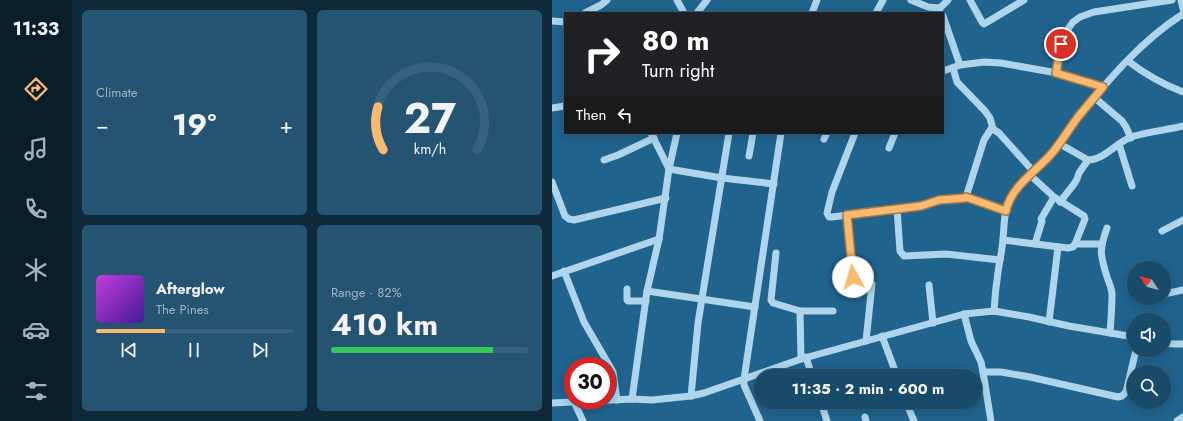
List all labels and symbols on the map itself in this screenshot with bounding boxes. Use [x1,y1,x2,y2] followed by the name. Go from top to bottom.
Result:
[1044,27,1078,61] pin
[832,256,874,298] position arrow
[1127,261,1171,305] north arrow
[564,357,616,409] speed limit sign: 30

